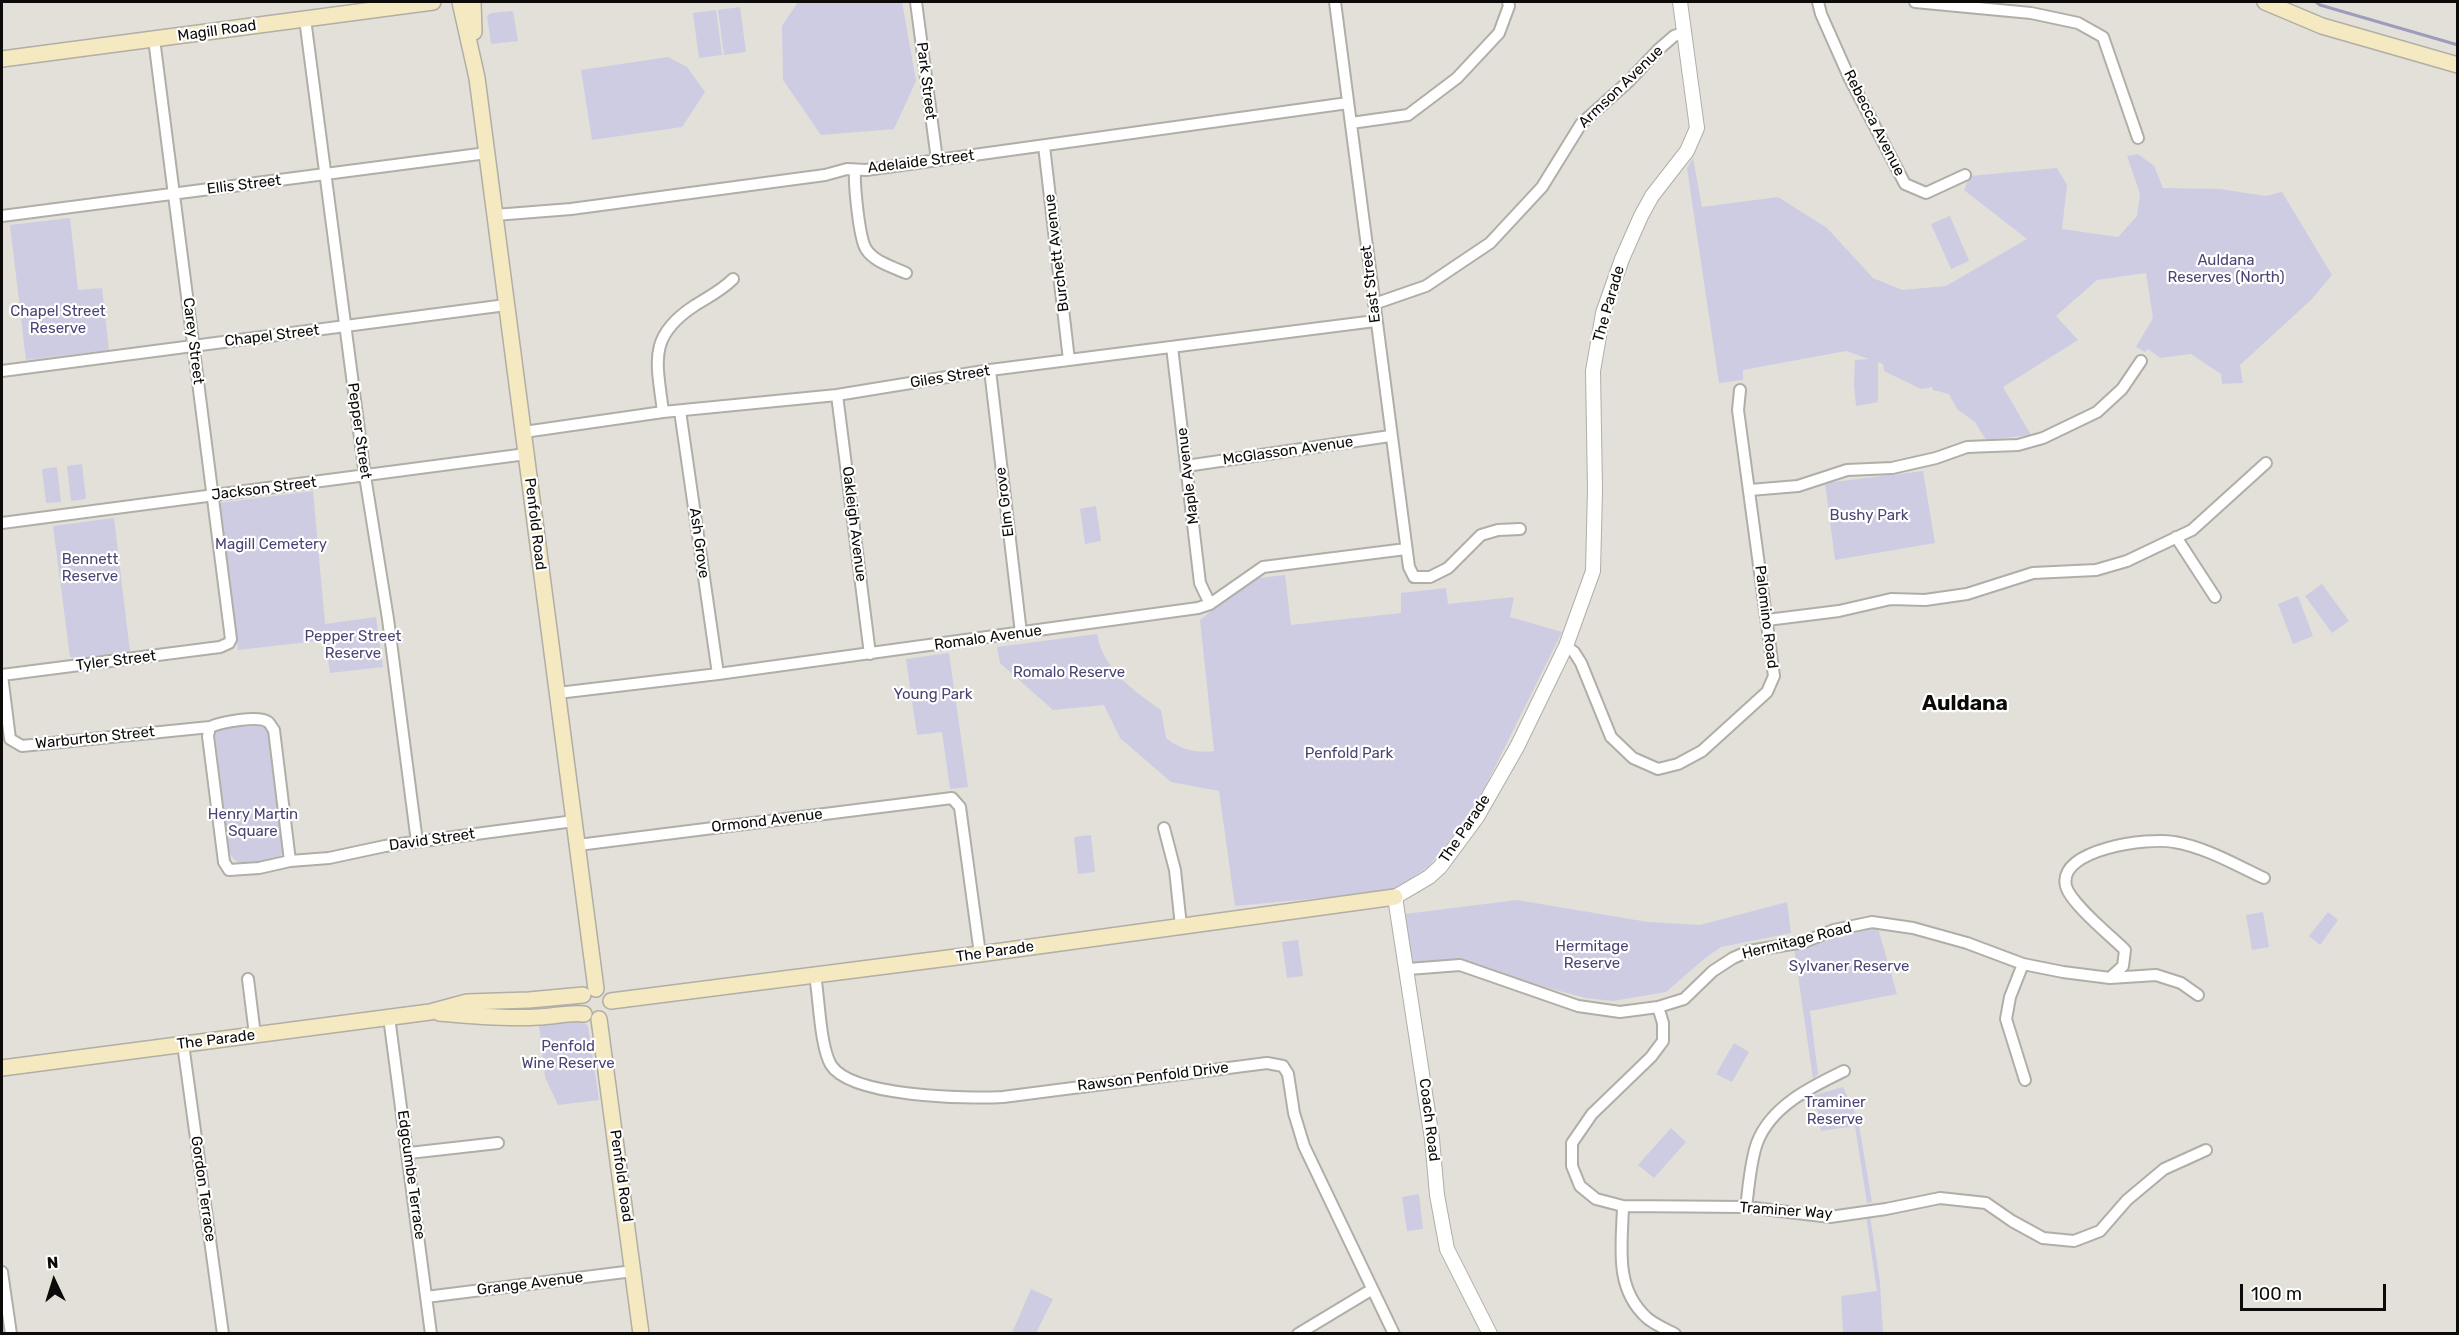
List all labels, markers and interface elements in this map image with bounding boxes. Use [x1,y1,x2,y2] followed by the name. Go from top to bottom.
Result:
[176,17,258,45] street label: Magill Road
[912,41,940,121] street label: Park Street
[1575,42,1667,132] street label: Armson Avenue
[1840,67,1908,179] street label: Rebecca Avenue
[867,147,975,177] street label: Adelaide Street
[206,172,282,198] street label: Ellis Street
[1041,193,1073,313] street label: Burchett Avenue
[1357,244,1385,324] street label: East Street
[2167,252,2285,287] park label: Auldana Reserves (North)
[1590,264,1628,344] street label: The Parade
[179,297,207,385] street label: Carey Street
[10,303,106,338] park label: Chapel Street Reserve
[224,321,320,351] street label: Chapel Street
[909,362,991,392] street label: Giles Street
[343,382,375,480] street label: Pepper Street
[1173,427,1203,525] street label: Maple Avenue
[1222,433,1354,469] street label: McGlasson Avenue
[838,465,870,583] street label: Oakleigh Avenue
[992,466,1018,538] street label: Elm Grove
[210,474,318,504] street label: Jackson Street
[520,477,550,571] street label: Penfold Road
[685,507,713,579] street label: Ash Grove
[1830,507,1908,525] park label: Bushy Park
[215,536,327,554] park label: Magill Cemetery
[62,551,118,586] park label: Bennett Reserve
[1751,564,1781,670] street label: Palomino Road
[933,622,1043,654] street label: Romalo Avenue
[305,628,401,663] park label: Pepper Street Reserve
[75,647,157,675] street label: Tyler Street
[1013,664,1125,682] park label: Romalo Reserve
[893,686,973,704] park label: Young Park
[1922,691,2008,717] district label: Auldana
[34,723,156,753] street label: Warburton Street
[1305,745,1393,763] park label: Penfold Park
[1436,791,1494,867] street label: The Parade
[710,805,824,837] street label: Ormond Avenue
[208,806,298,841] park label: Henry Martin Square
[388,825,476,855] street label: David Street
[1740,919,1854,963] street label: Hermitage Road
[955,938,1035,966] street label: The Parade
[1555,938,1629,973] park label: Hermitage Reserve
[1789,958,1909,976] park label: Sylvaner Reserve
[176,1026,256,1054] street label: The Parade
[521,1038,615,1073] park label: Penfold Wine Reserve
[1076,1059,1230,1095] street label: Rawson Penfold Drive
[1415,1077,1443,1163] street label: Coach Road
[1804,1094,1866,1129] park label: Traminer Reserve
[393,1109,429,1241] street label: Edgcumbe Terrace
[606,1129,636,1223] street label: Penfold Road
[187,1135,219,1243] street label: Gordon Terrace
[1739,1199,1833,1223] street label: Traminer Way
[24,1251,84,1311] north arrow
[46,1253,59,1272] text: N
[476,1269,584,1299] street label: Grange Avenue
[2243,1272,2388,1310] scale bar
[2251,1283,2302,1305] text: 100 m

